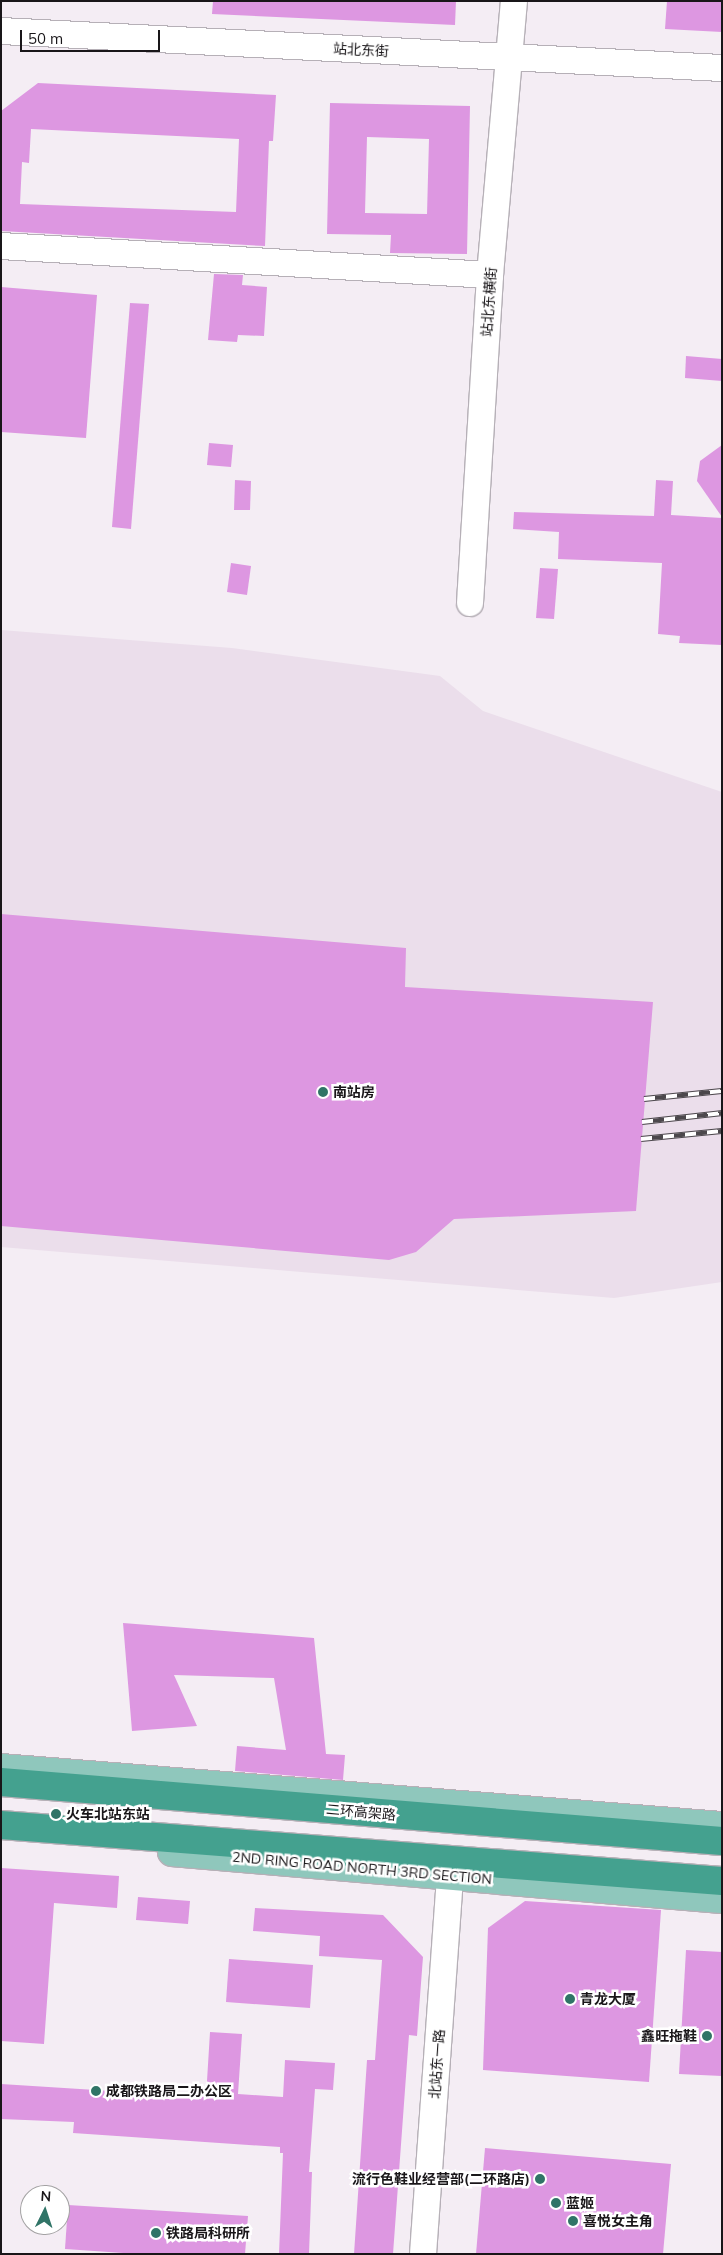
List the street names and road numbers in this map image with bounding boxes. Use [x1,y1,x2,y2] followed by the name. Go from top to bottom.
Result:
[333,40,389,60] street label: 站北东街
[478,266,500,338] street label: 站北东横街
[325,1801,397,1823] street label: 二环高架路
[231,1848,493,1888] street label: 2ND RING ROAD NORTH 3RD SECTION
[426,2028,448,2100] street label: 北站东一路

